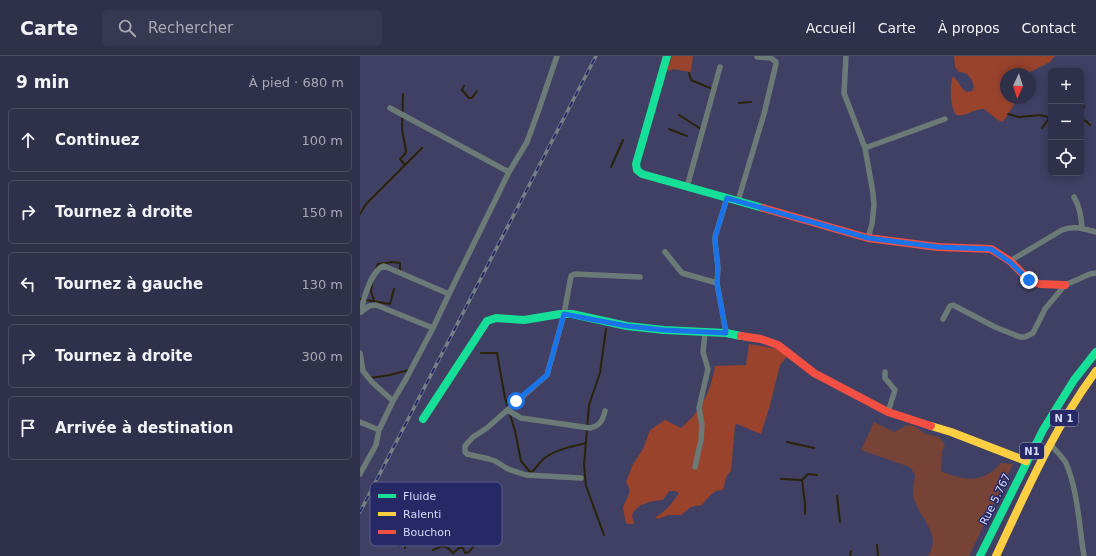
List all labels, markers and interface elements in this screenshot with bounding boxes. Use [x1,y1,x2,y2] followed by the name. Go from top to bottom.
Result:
[102,10,382,46] search box
[20,17,78,39] text: Carte
[116,17,138,39] icon: search
[148,19,233,37] text: Rechercher
[806,20,856,36] text: Accueil
[878,20,916,36] text: Carte
[938,20,1000,36] text: À propos
[1022,20,1076,36] text: Contact
[1000,68,1036,104] north arrow
[1048,68,1084,176] map controls
[1048,68,1084,104] button: +
[16,72,69,92] text: 9 min
[249,75,344,90] text: À pied · 680 m
[1048,104,1084,140] button: −
[17,129,39,151] icon: ahead
[55,131,140,149] text: Continuez
[301,133,343,148] text: 100 m
[1048,140,1084,176] button: locate
[17,201,39,223] icon: right
[55,203,193,221] text: Tournez à droite
[301,205,343,220] text: 150 m
[1020,271,1038,289] route end
[17,273,39,295] icon: left
[55,275,203,293] text: Tournez à gauche
[301,277,343,292] text: 130 m
[17,345,39,367] icon: right
[55,347,193,365] text: Tournez à droite
[301,349,343,364] text: 300 m
[507,392,525,410] route start
[1050,410,1078,426] road number: N 1
[17,417,39,439] icon: arrive
[55,419,233,437] text: Arrivée à destination
[1020,443,1044,459] road number: N1
[977,471,1014,527] street label: Rue 5.767
[370,482,502,546] legend
[403,490,436,503] text: Fluide
[403,508,441,521] text: Ralenti
[403,526,451,539] text: Bouchon

